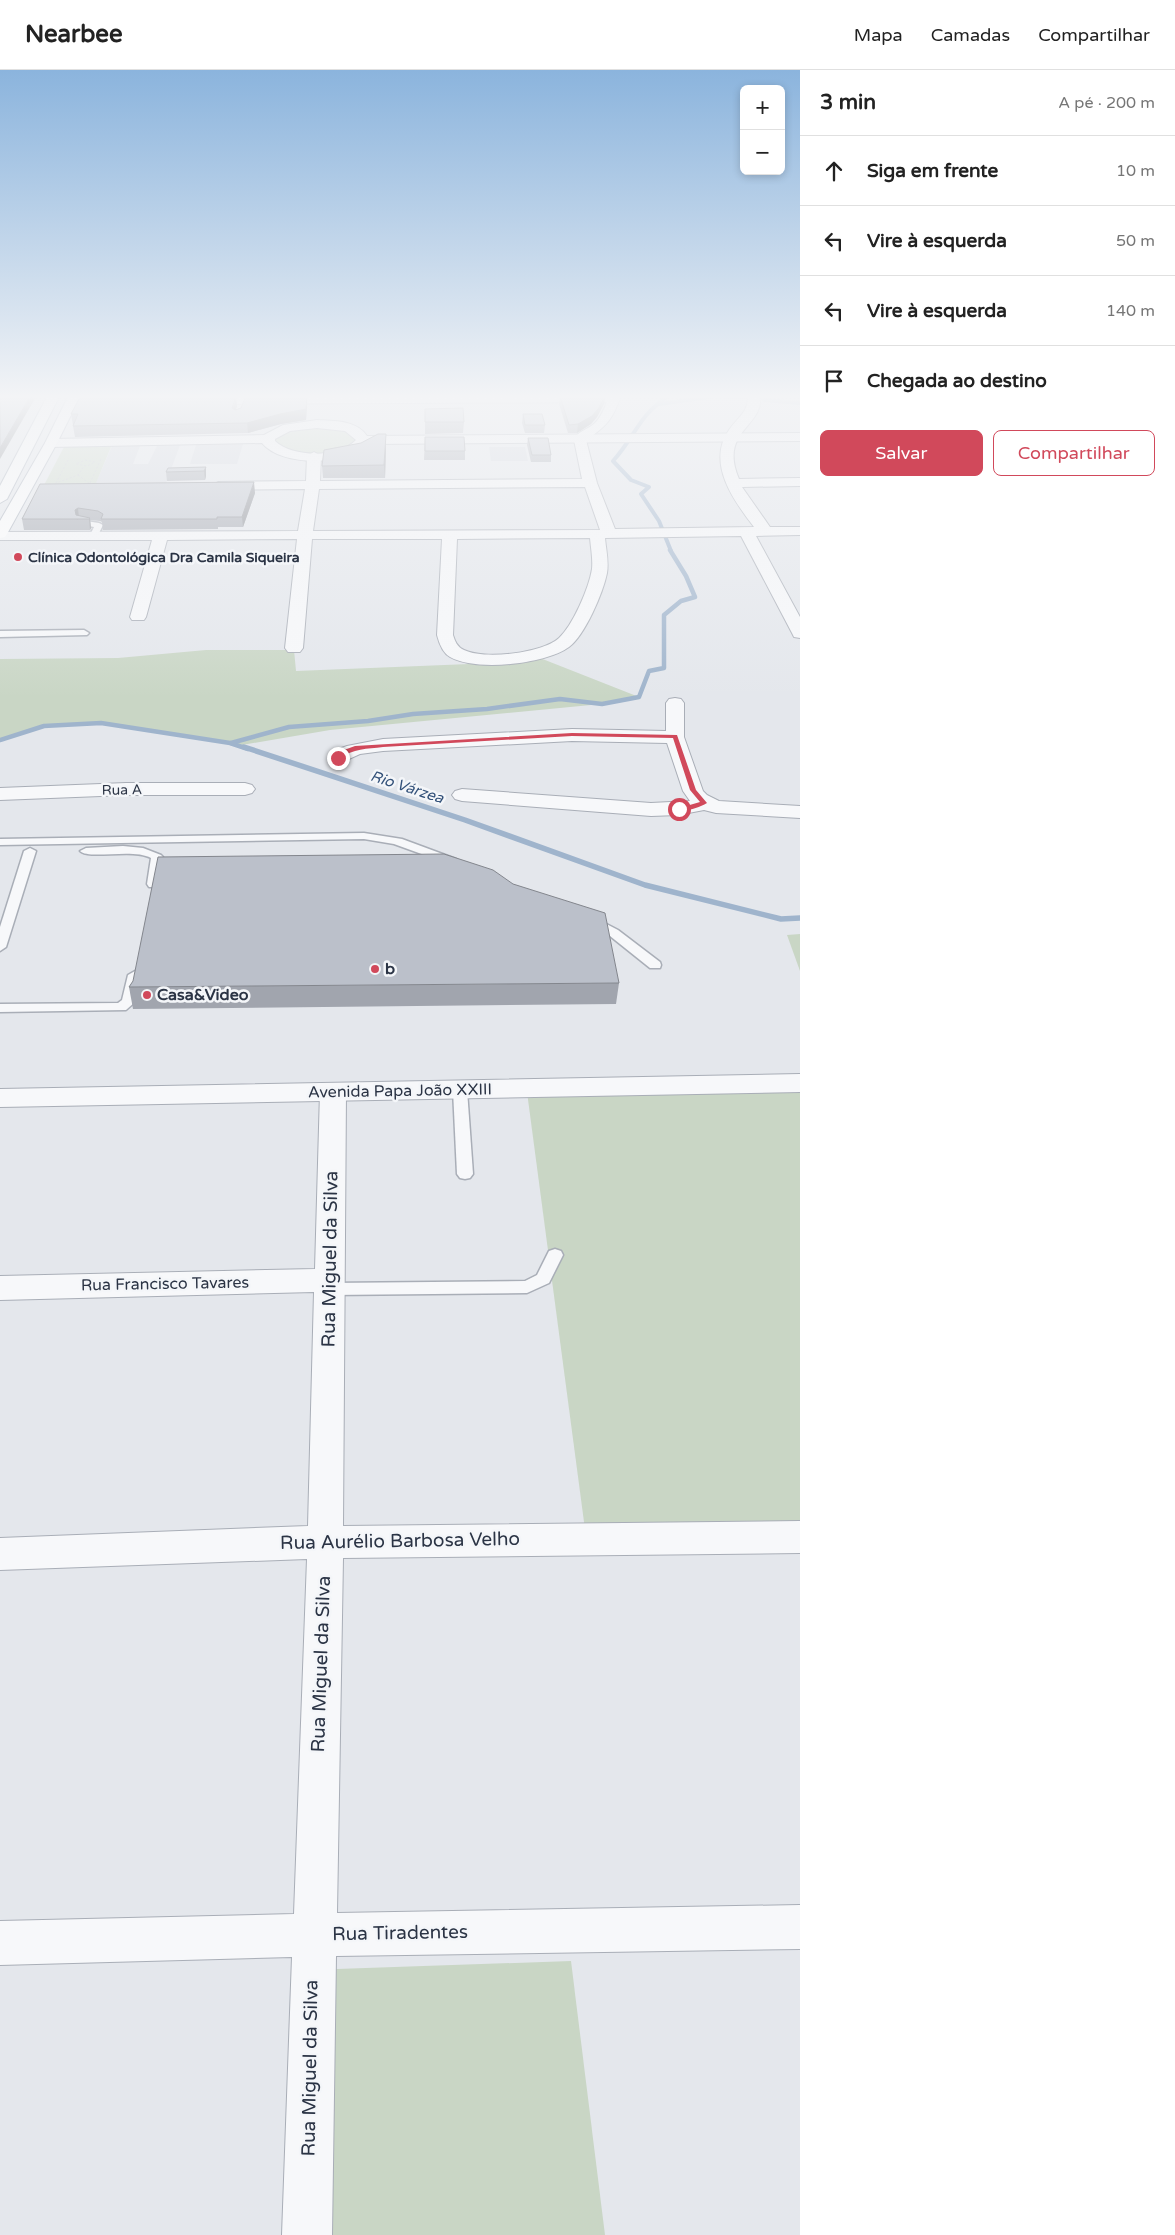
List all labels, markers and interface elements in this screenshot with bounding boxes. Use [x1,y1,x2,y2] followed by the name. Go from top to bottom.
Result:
[25,20,123,49] text: Nearbee
[854,24,903,46] text: Mapa
[931,24,1010,46] text: Camadas
[1038,24,1150,46] text: Compartilhar
[740,85,785,175] map controls
[740,85,785,130] button: +
[820,90,876,115] text: 3 min
[1058,93,1155,113] text: A pé · 200 m
[740,130,785,175] button: −
[820,157,848,185] icon: ahead
[867,160,998,182] text: Siga em frente
[1116,161,1155,181] text: 10 m
[820,227,848,255] icon: left
[867,230,1007,252] text: Vire à esquerda
[1116,231,1155,251] text: 50 m
[820,297,848,325] icon: left
[867,300,1007,322] text: Vire à esquerda
[1106,301,1155,321] text: 140 m
[820,367,848,395] icon: arrive
[867,370,1047,392] text: Chegada ao destino
[820,430,983,476] button: Salvar
[993,430,1155,476] button: Compartilhar
[28,549,300,566] place label: Clínica Odontológica Dra Camila Siqueira
[12,551,24,563] marker: Clínica Odontológica Dra Camila Siqueira
[327,747,350,770] route end
[368,767,446,807] water label: Rio Várzea
[102,781,142,799] street label: Rua A
[668,798,691,821] route start
[385,959,395,979] place label: b
[369,963,381,975] marker: b
[157,985,249,1005] place label: Casa&Video
[141,989,153,1001] marker: Casa&Video
[308,1079,492,1103] street label: Avenida Papa João XXIII
[317,1170,343,1348] street label: Rua Miguel da Silva
[81,1273,249,1295] street label: Rua Francisco Tavares
[280,1528,520,1554] street label: Rua Aurélio Barbosa Velho
[307,1575,335,1753] street label: Rua Miguel da Silva
[332,1921,468,1945] street label: Rua Tiradentes
[297,1979,323,2157] street label: Rua Miguel da Silva

